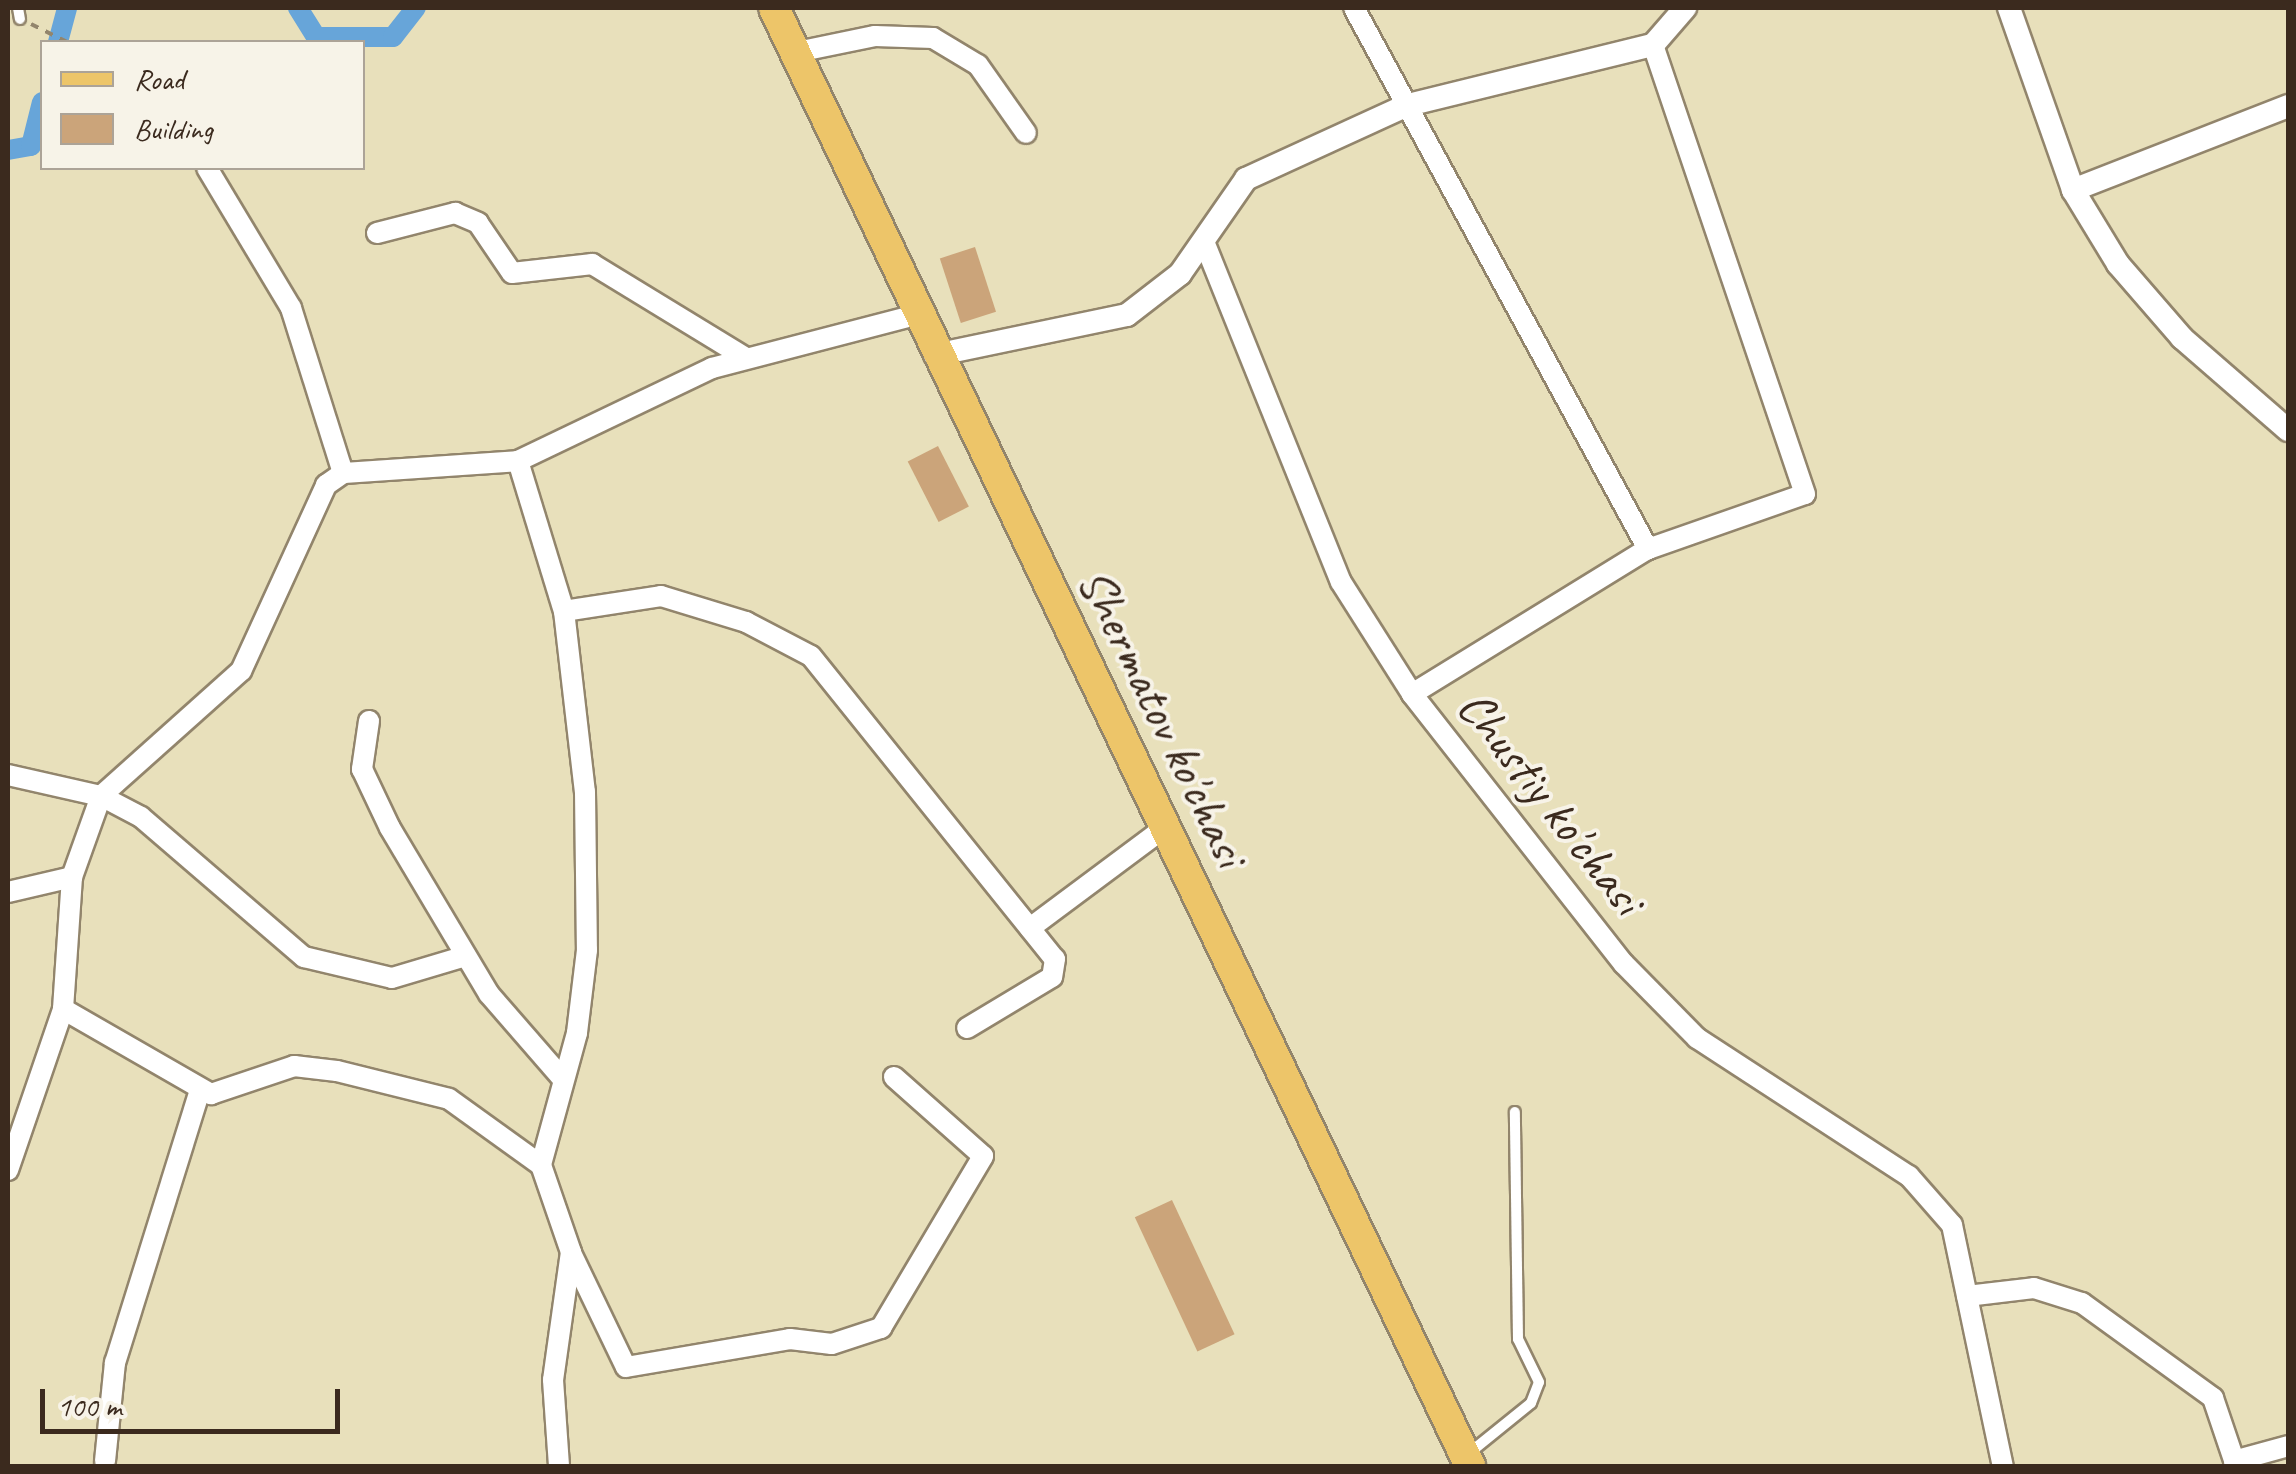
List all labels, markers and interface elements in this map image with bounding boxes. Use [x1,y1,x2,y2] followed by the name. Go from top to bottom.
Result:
[40,40,365,170] legend
[134,60,184,98] text: Road
[134,110,213,148] text: Building
[1065,558,1261,876] street label: Shermatov ko'chasi
[1445,678,1657,926] street label: Chustiy ko'chasi
[45,1369,345,1431] scale bar
[57,1387,122,1425] text: 100 m

